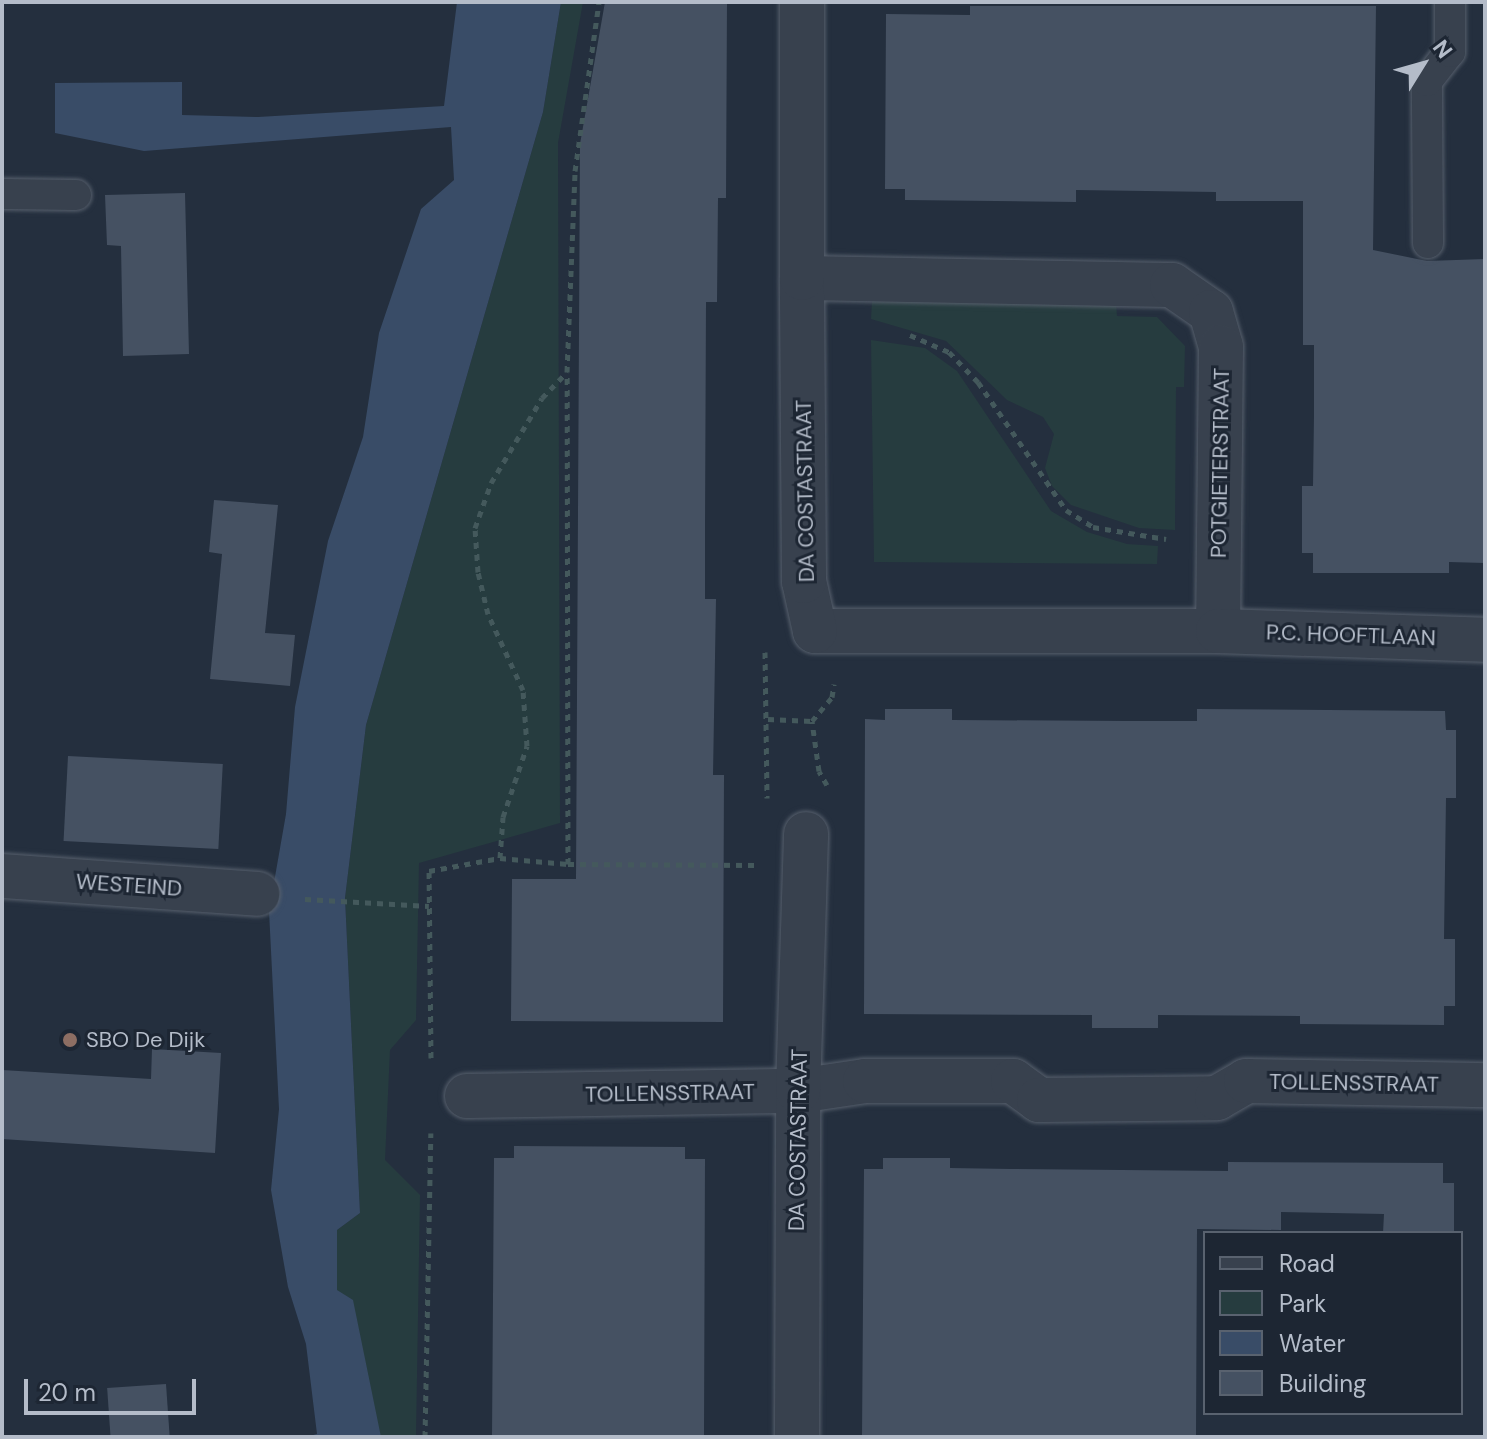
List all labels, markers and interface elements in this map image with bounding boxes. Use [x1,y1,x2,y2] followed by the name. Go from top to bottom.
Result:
[1383,24,1463,104] north arrow
[1426,34,1459,64] text: N
[1205,368,1235,558] street label: POTGIETERSTRAAT
[790,400,820,582] street label: DA COSTASTRAAT
[1266,619,1436,651] street label: P.C. HOOFTLAAN
[75,868,183,902] street label: WESTEIND
[86,1027,205,1053] place label: SBO De Dijk
[61,1031,79,1049] marker: SBO De Dijk
[783,1049,813,1231] street label: DA COSTASTRAAT
[1269,1068,1439,1098] street label: TOLLENSSTRAAT
[585,1078,755,1108] street label: TOLLENSSTRAAT
[1203,1231,1463,1415] legend
[1279,1248,1335,1279] text: Road
[1279,1288,1326,1319] text: Park
[1279,1328,1345,1359] text: Water
[28,1363,200,1413] scale bar
[1279,1368,1366,1399] text: Building
[38,1377,96,1408] text: 20 m

